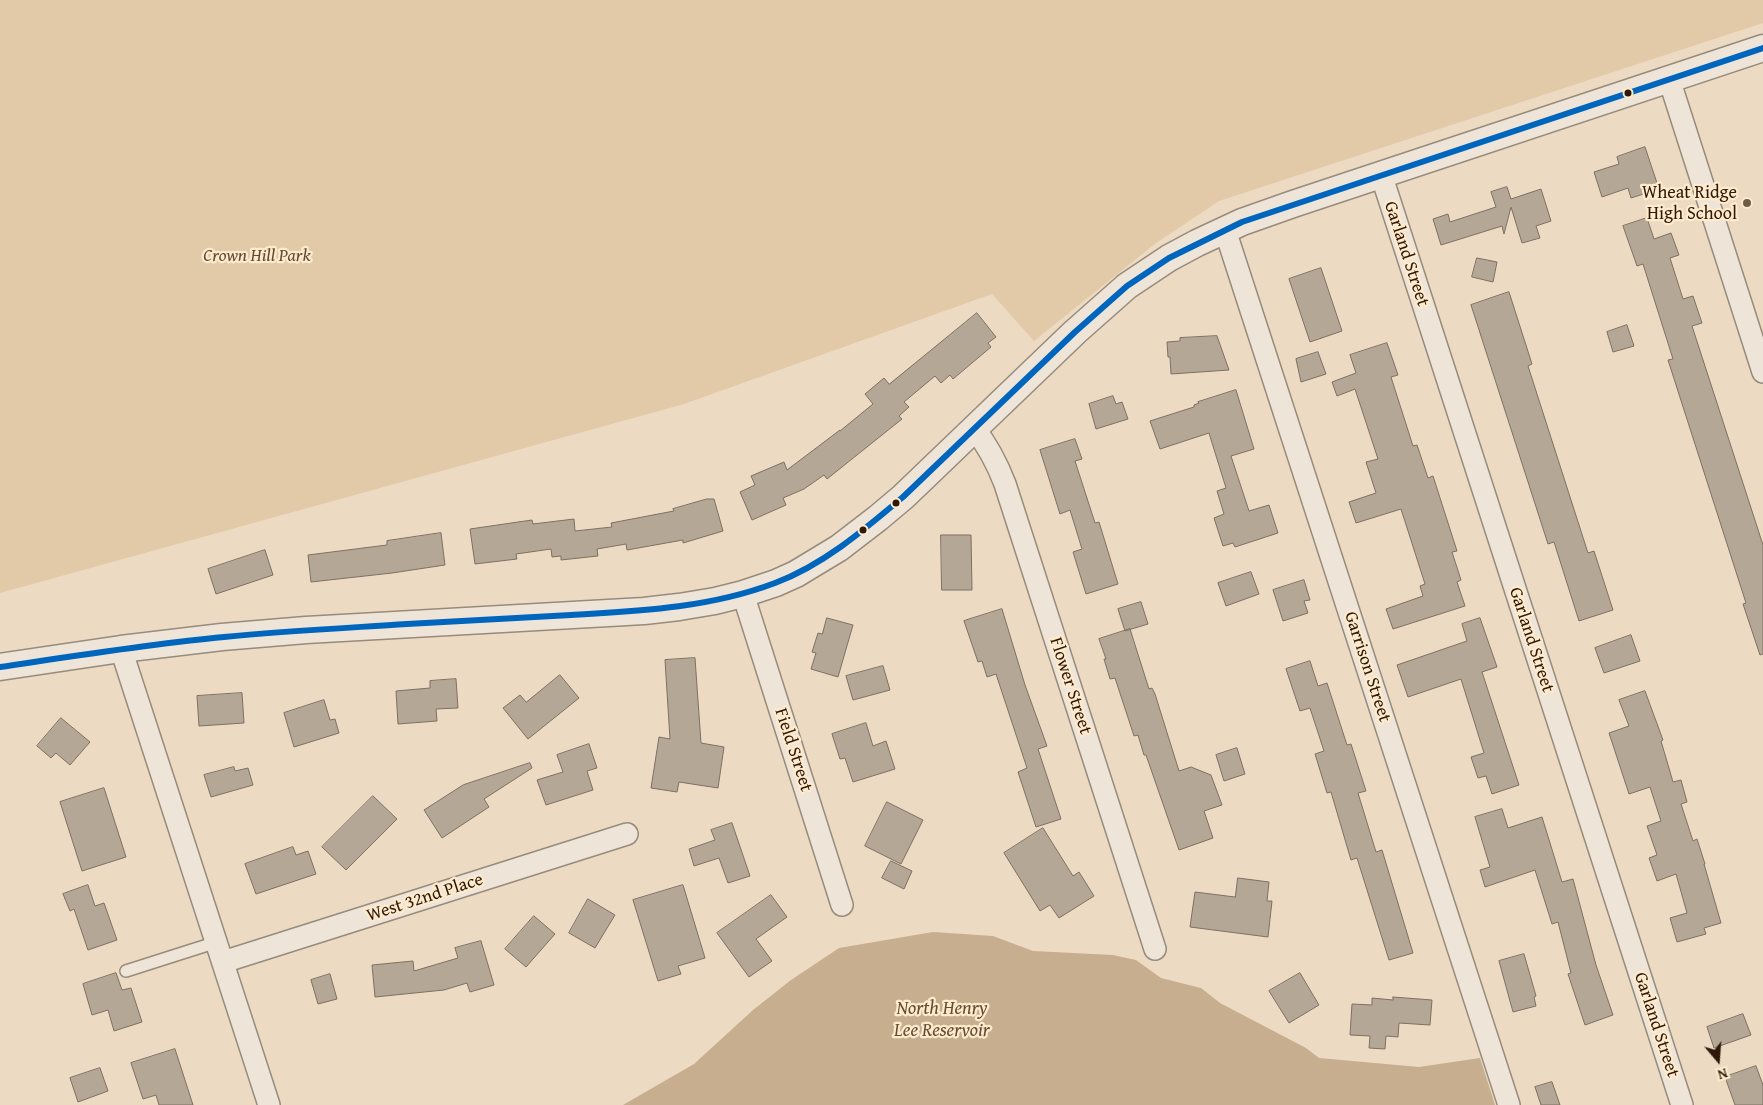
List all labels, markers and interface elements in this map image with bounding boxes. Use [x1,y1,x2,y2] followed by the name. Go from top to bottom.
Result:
[1623,88,1633,98] unlabelled marker
[1642,182,1737,224] place label: Wheat Ridge High School
[1741,197,1753,209] marker: Wheat Ridge High School
[1379,199,1433,309] street label: Garland Street
[203,245,311,267] park label: Crown Hill Park
[891,498,901,508] unlabelled marker
[858,525,868,535] unlabelled marker
[1504,585,1558,695] street label: Garland Street
[1339,609,1395,725] street label: Garrison Street
[1044,635,1096,737] street label: Flower Street
[769,706,817,794] street label: Field Street
[364,869,486,927] street label: West 32nd Place
[1629,970,1683,1080] street label: Garland Street
[894,998,990,1042] water label: North Henry Lee Reservoir
[1693,1035,1743,1085] north arrow
[1715,1063,1730,1085] text: N

